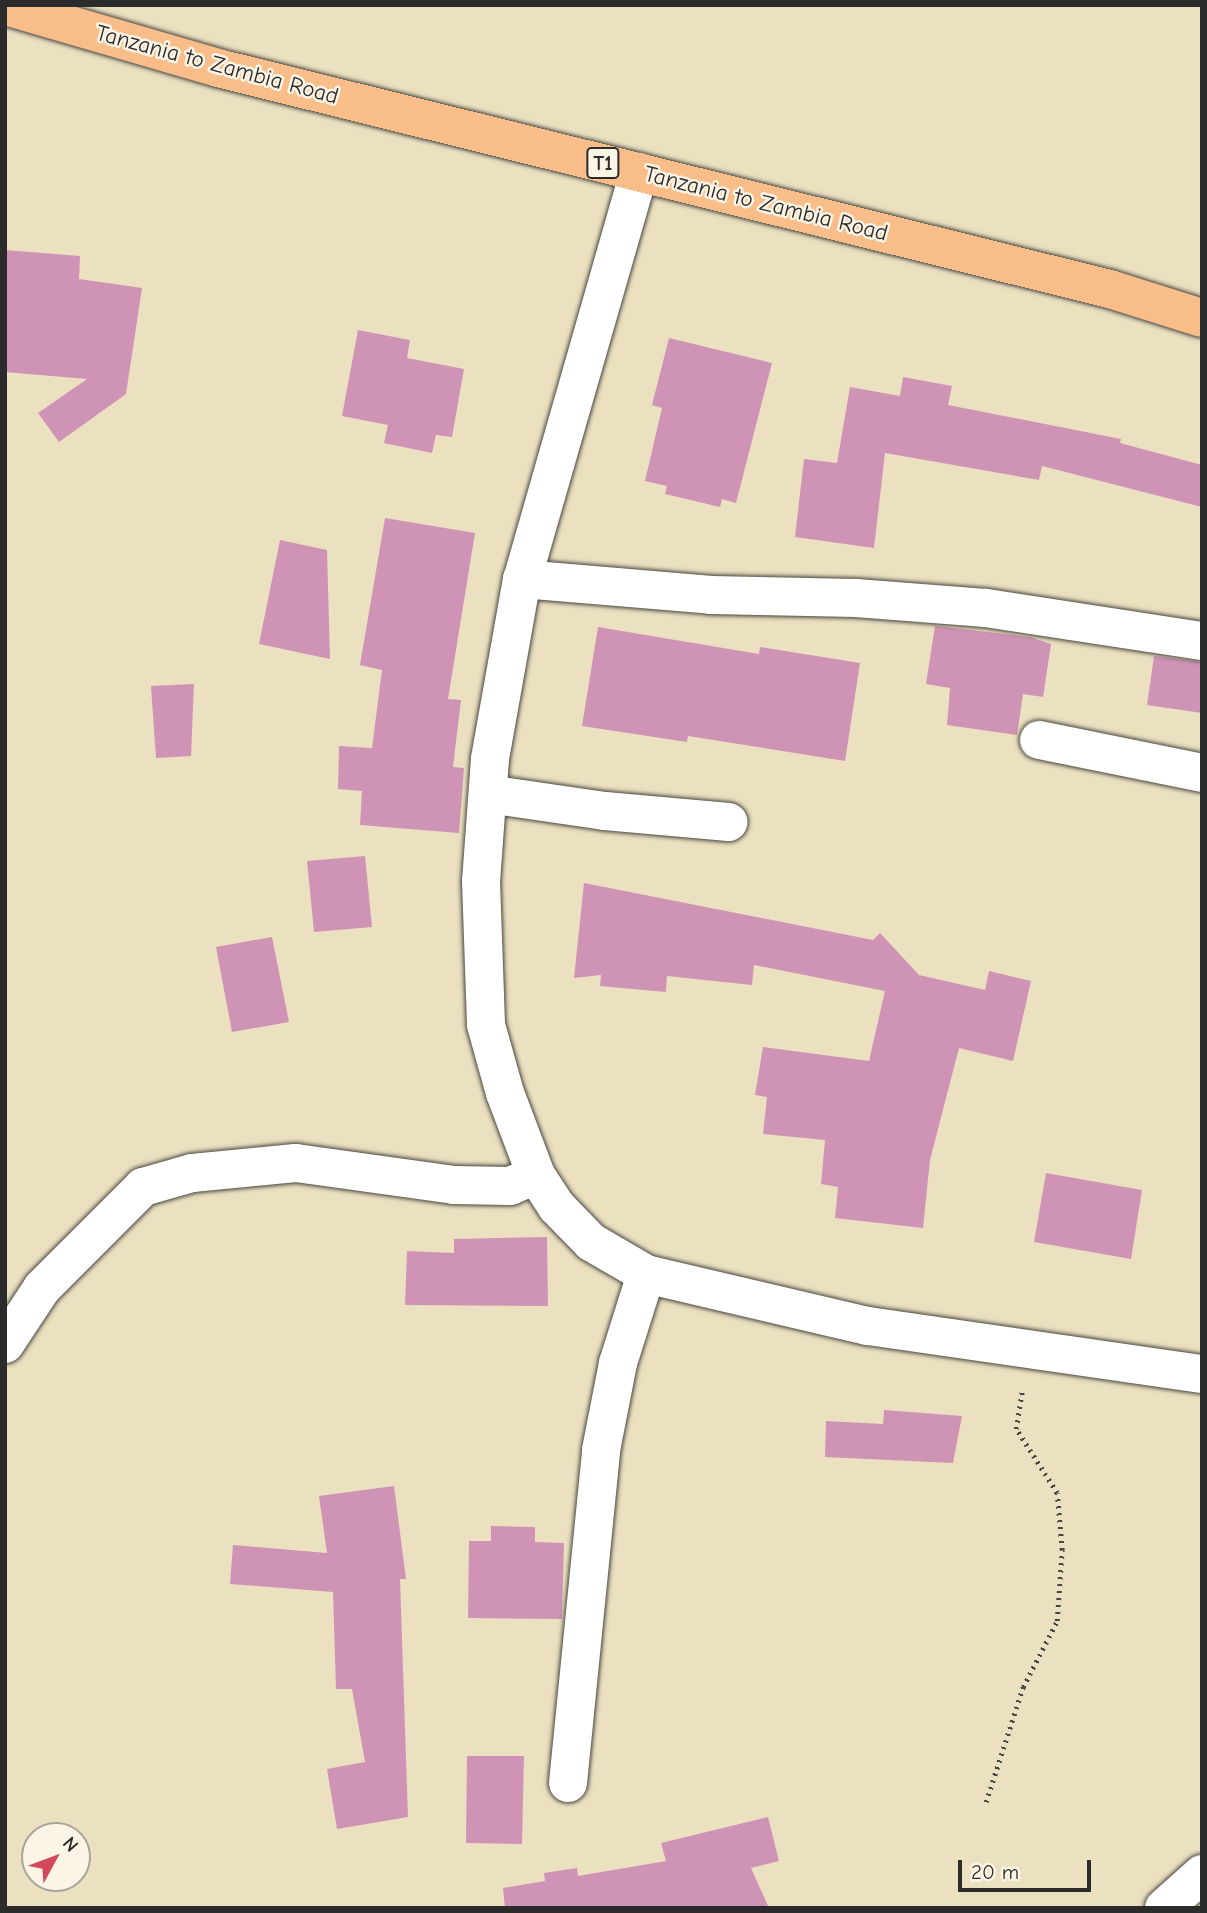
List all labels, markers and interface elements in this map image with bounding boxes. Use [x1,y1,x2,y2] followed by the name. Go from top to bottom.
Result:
[93,19,341,111] street label: Tanzania to Zambia Road
[586,146,620,180] road number: T1
[641,160,891,248] street label: Tanzania to Zambia Road
[21,1822,91,1892] north arrow
[58,1833,83,1856] text: N
[962,1846,1095,1890] scale bar
[971,1860,1019,1884] text: 20 m

